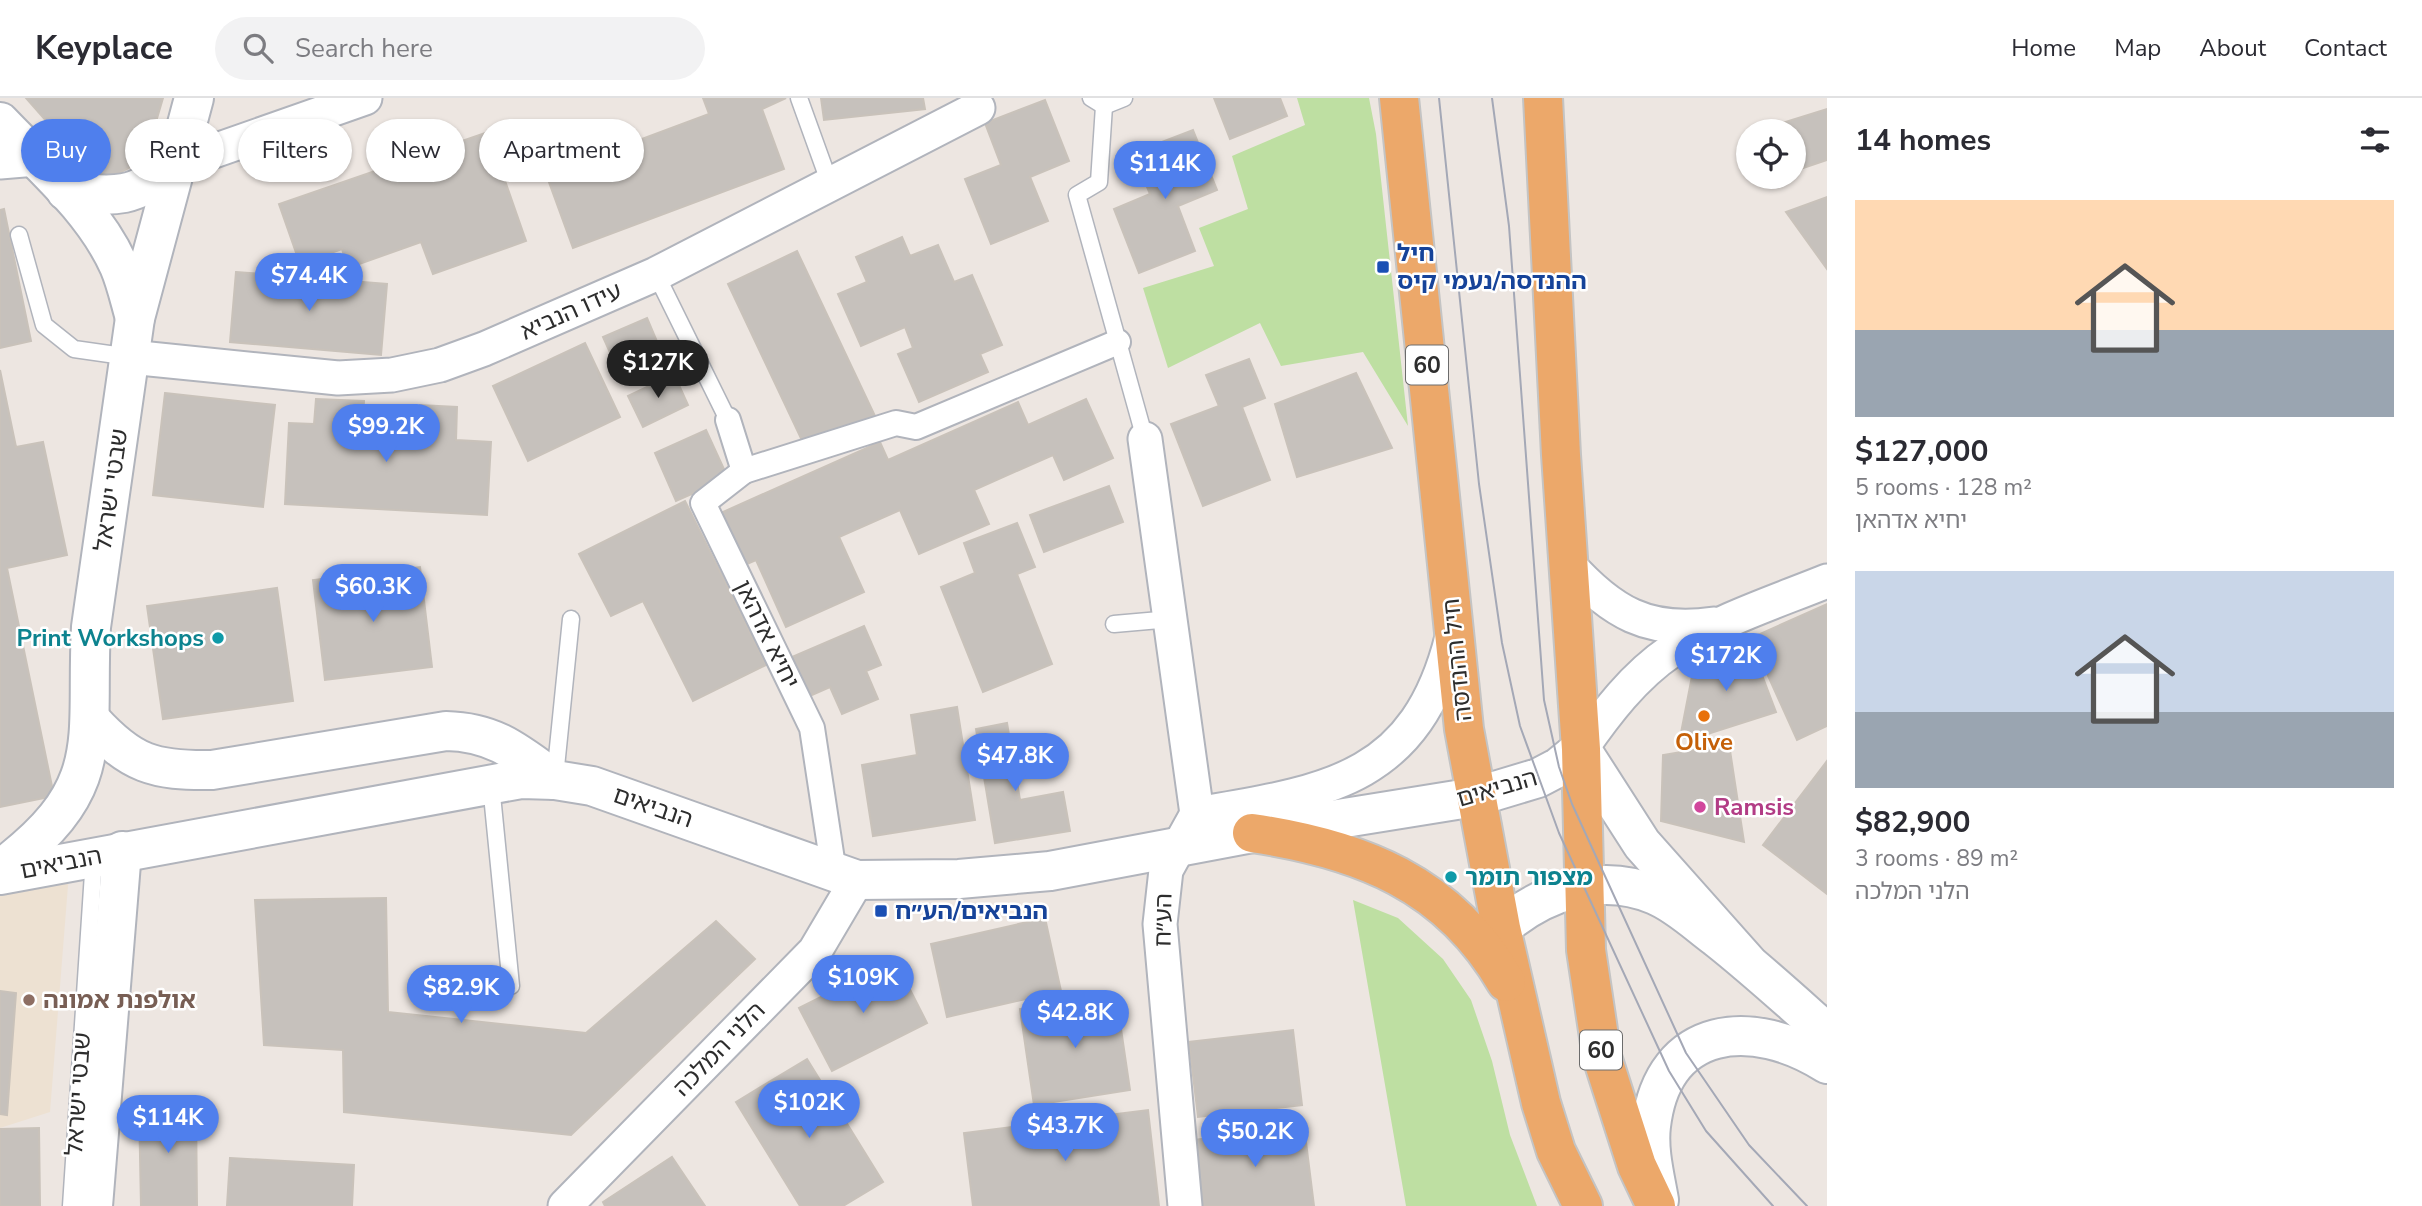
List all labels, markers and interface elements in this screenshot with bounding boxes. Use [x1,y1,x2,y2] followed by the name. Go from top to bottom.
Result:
[215,17,705,80] search box
[35,26,173,71] text: Keyplace
[239,29,277,67] icon: search
[295,31,433,66] text: Search here
[2011,32,2076,64] text: Home
[2114,32,2161,64] text: Map
[2199,32,2266,64] text: About
[2304,32,2387,64] text: Contact
[21,119,111,182] chip: Buy
[125,119,224,182] chip: Rent
[238,119,352,182] chip: Filters
[366,119,465,182] chip: New
[479,119,644,182] chip: Apartment
[1736,119,1806,189] map controls
[1736,119,1806,189] button: locate
[1855,120,1991,161] text: 14 homes
[2356,121,2394,159] icon: filters
[1116,141,1214,201] pin: $114K
[1130,148,1200,179] text: $114K
[1397,237,1587,297] place label: חיל ההנדסה/נעמי קיס
[2062,245,2188,371] icon: home
[252,254,366,313] pin: $74.4K
[1375,259,1391,275] marker: חיל ההנדסה/נעמי קיס
[271,260,347,291] text: $74.4K
[515,274,627,348] street label: עידו הנביא
[609,341,707,400] pin: $127K
[1406,346,1448,384] road number: 60
[623,347,693,378] text: $127K
[329,404,443,464] pin: $99.2K
[348,411,424,442] text: $99.2K
[87,427,135,553] street label: שבטי ישראל
[1855,431,1988,472] text: $127,000
[1855,472,2032,503] text: 5 rooms · 128 m²
[1855,505,1967,536] text: יחיא אדהאן
[316,564,430,624] pin: $60.3K
[335,571,411,602] text: $60.3K
[727,574,807,694] street label: יחיא אדהאן
[1435,597,1479,723] street label: חיל ההנדסה
[2062,616,2188,742] icon: home
[17,622,204,654] place label: Print Workshops
[210,630,226,646] marker: Print Workshops
[1677,634,1775,693] pin: $172K
[1691,640,1761,671] text: $172K
[1696,708,1712,724] marker: Olive
[1675,726,1733,758] place label: Olive
[958,734,1072,793] pin: $47.8K
[977,740,1053,771] text: $47.8K
[1453,761,1541,815] street label: הנביאים
[609,778,697,836] street label: הנביאים
[1714,791,1794,823] place label: Ramsis
[1692,799,1708,815] marker: Ramsis
[1855,802,1970,843] text: $82,900
[17,839,105,887] street label: הנביאים
[1855,843,2018,874] text: 3 rooms · 89 m²
[1465,861,1593,893] place label: מצפור תומר
[1443,869,1459,885] marker: מצפור תומר
[1855,876,1970,907] text: הלני המלכה
[1147,893,1179,947] street label: הע״ח
[895,895,1048,927] place label: הנביאים/הע״ח
[873,903,889,919] marker: הנביאים/הע״ח
[814,956,912,1015] pin: $109K
[828,962,898,993] text: $109K
[404,965,518,1025] pin: $82.9K
[423,972,499,1003] text: $82.9K
[43,984,196,1016] place label: אולפנת אמונה
[1018,990,1132,1050] pin: $42.8K
[21,992,37,1008] marker: אולפנת אמונה
[666,995,772,1103] street label: הלני המלכה
[1037,997,1113,1028] text: $42.8K
[1580,1030,1622,1070] road number: 60
[58,1031,98,1157] street label: שבטי ישראל
[760,1080,858,1140] pin: $102K
[774,1087,844,1118] text: $102K
[119,1096,217,1155] pin: $114K
[133,1102,203,1133] text: $114K
[1008,1104,1122,1163] pin: $43.7K
[1027,1110,1103,1141] text: $43.7K
[1198,1110,1312,1169] pin: $50.2K
[1217,1116,1293,1147] text: $50.2K

